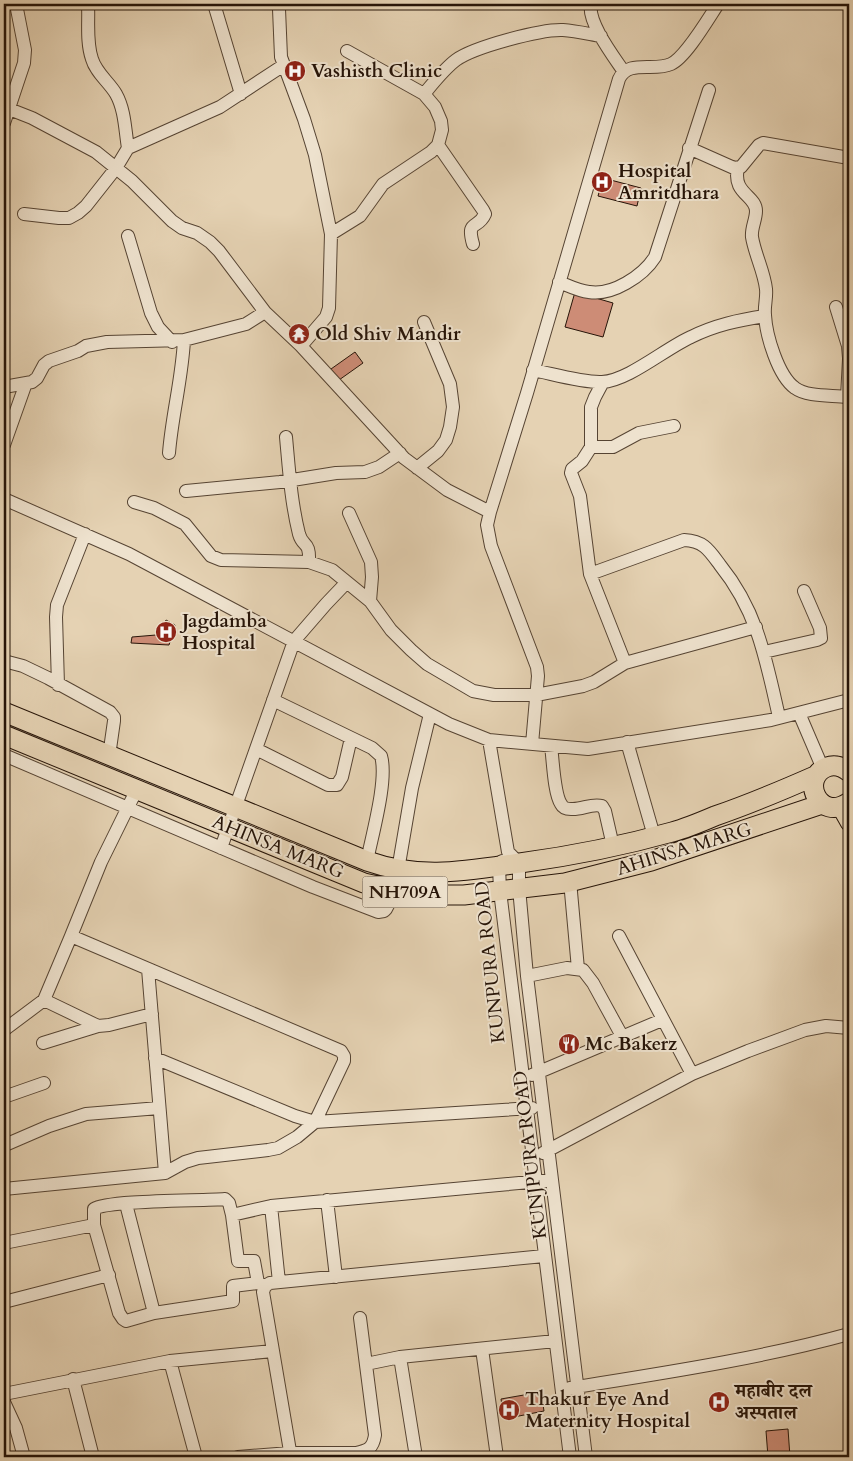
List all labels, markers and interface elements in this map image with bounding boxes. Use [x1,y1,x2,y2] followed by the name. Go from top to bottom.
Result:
[311,58,442,84] place label: Vashisth Clinic
[283,59,307,83] hospital icon: Vashisth Clinic
[618,158,720,206] place label: Hospital Amritdhara
[590,170,614,194] hospital icon: Hospital Amritdhara
[315,321,461,347] place label: Old Shiv Mandir
[287,322,311,346] temple icon: Old Shiv Mandir
[179,608,267,656] place label: Jagdamba Hospital
[154,620,178,644] hospital icon: Jagdamba Hospital
[208,809,348,885] street label: AHINSA MARG
[613,816,755,882] street label: AHINSA MARG
[362,876,448,908] road number: NH709A
[469,880,511,1044] street label: KUNPURA ROAD
[585,1031,678,1057] place label: Mc Bakerz
[557,1032,581,1056] restaurant icon: Mc Bakerz
[507,1069,553,1241] street label: KUNJPURA ROAD
[733,1378,813,1426] place label: महाबीर दल अस्पताल
[525,1386,690,1434] place label: Thakur Eye And Maternity Hospital
[707,1390,731,1414] hospital icon: महाबीर दल अस्पताल
[497,1398,521,1422] hospital icon: Thakur Eye And Maternity Hospital

